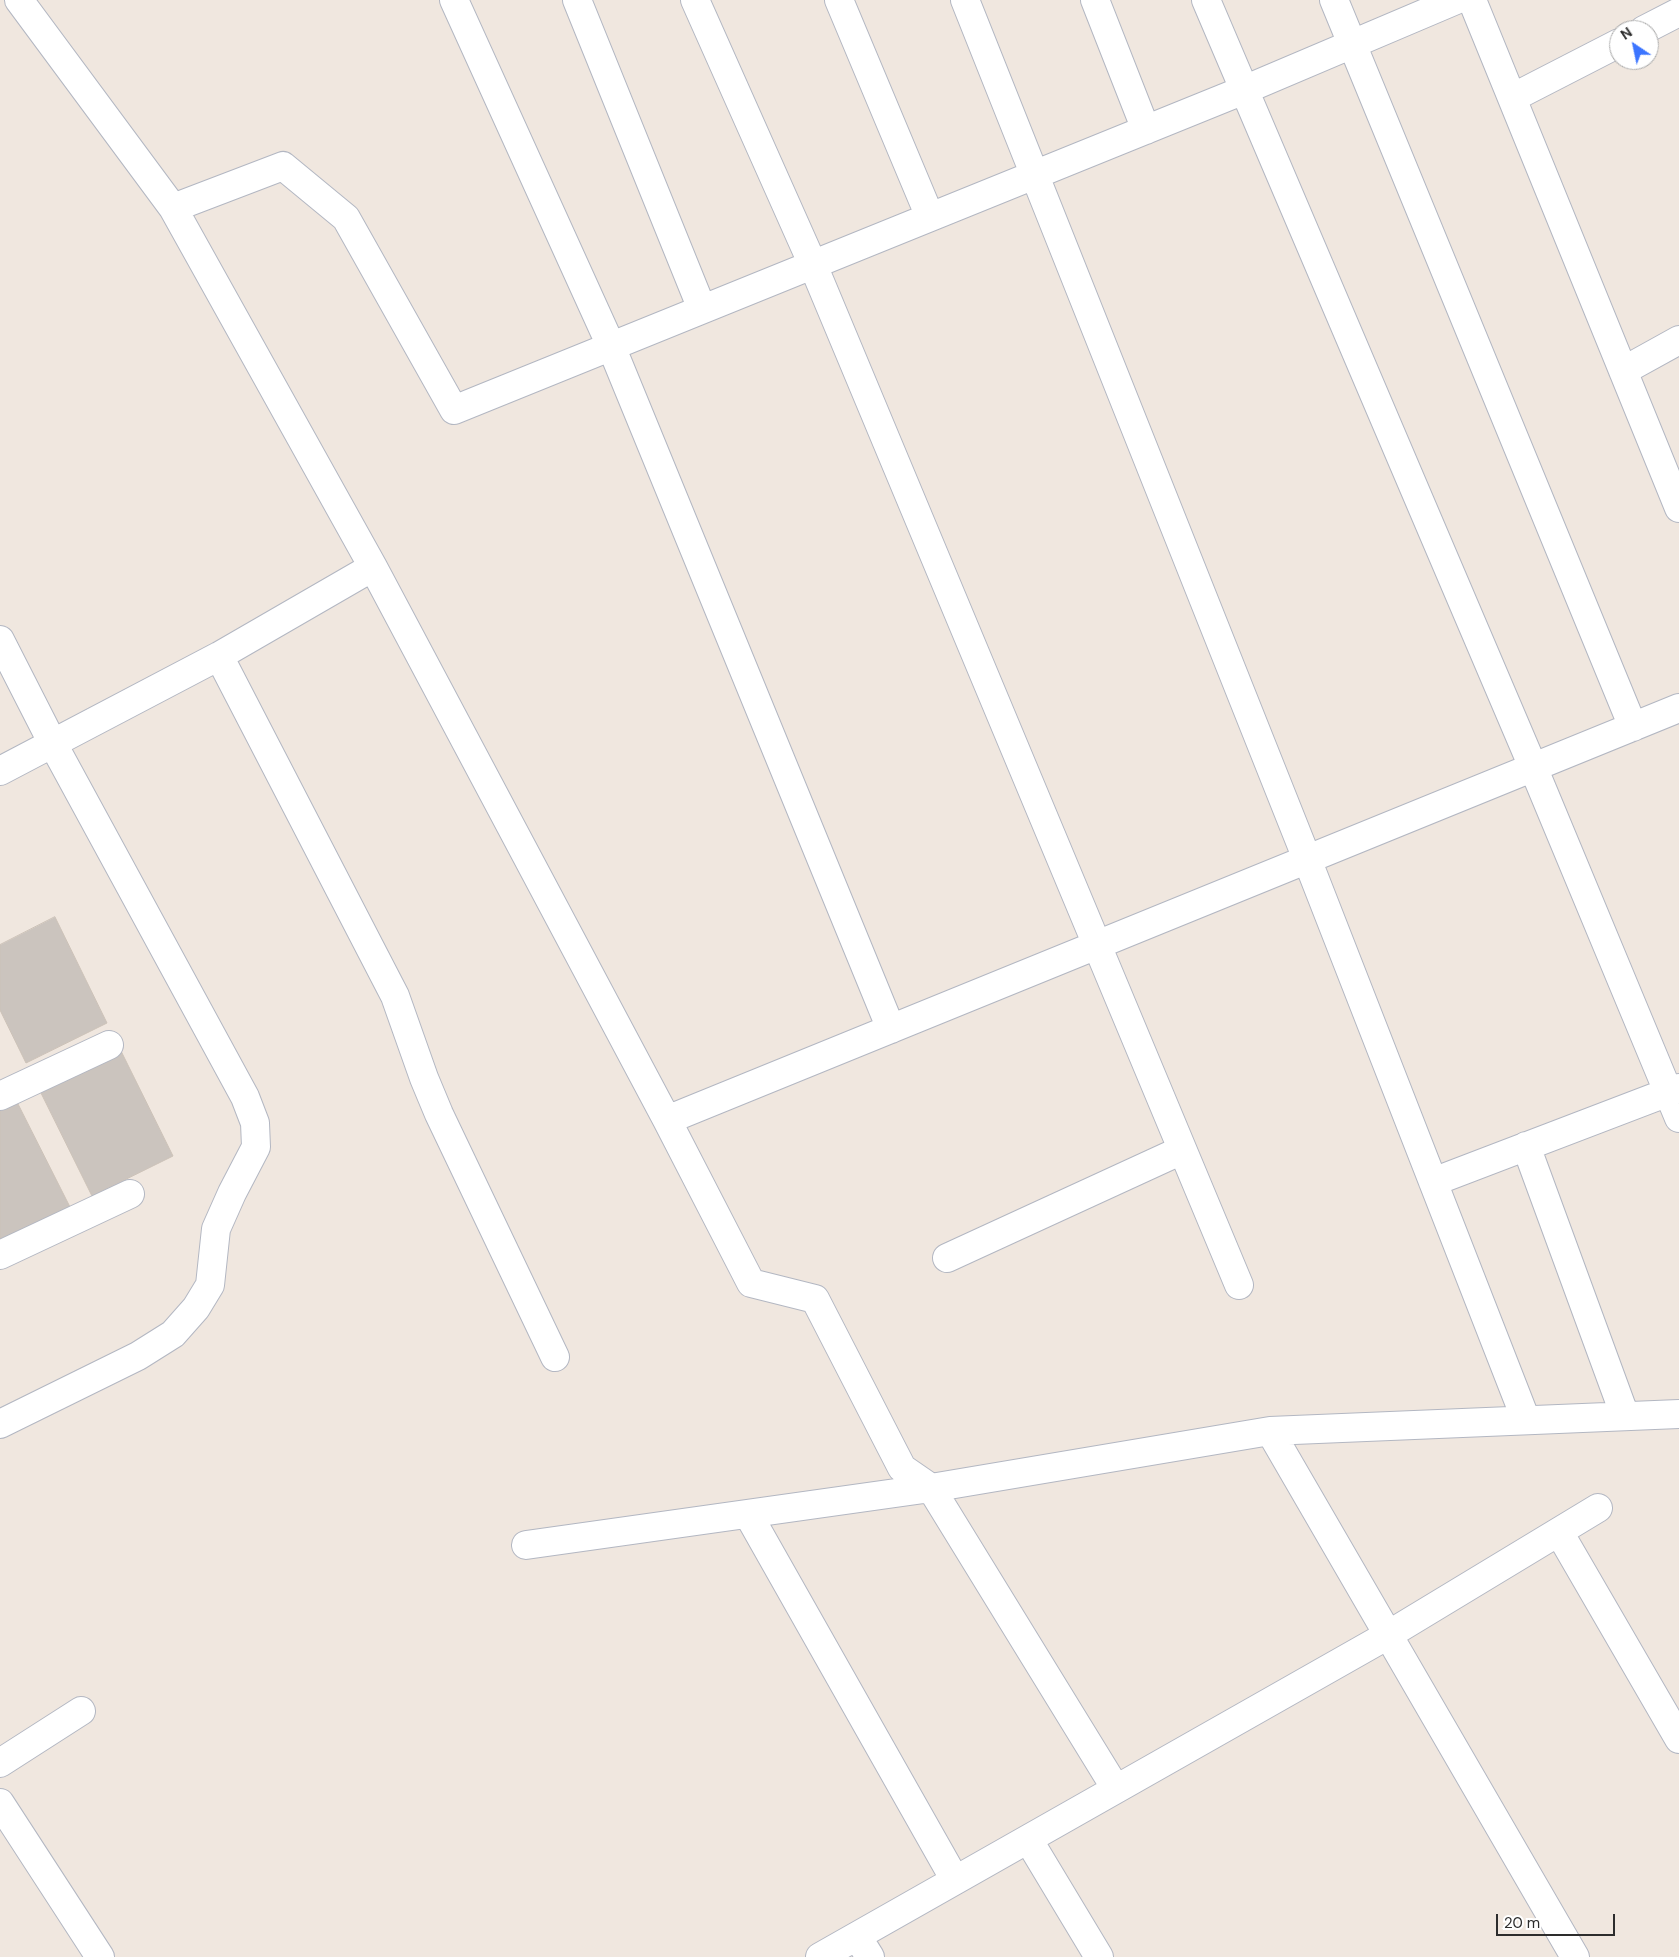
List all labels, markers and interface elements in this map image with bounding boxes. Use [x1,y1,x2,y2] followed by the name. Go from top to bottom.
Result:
[1609,20,1659,70] north arrow
[1617,23,1635,44] text: N
[1499,1904,1618,1936] scale bar
[1504,1913,1540,1933] text: 20 m

